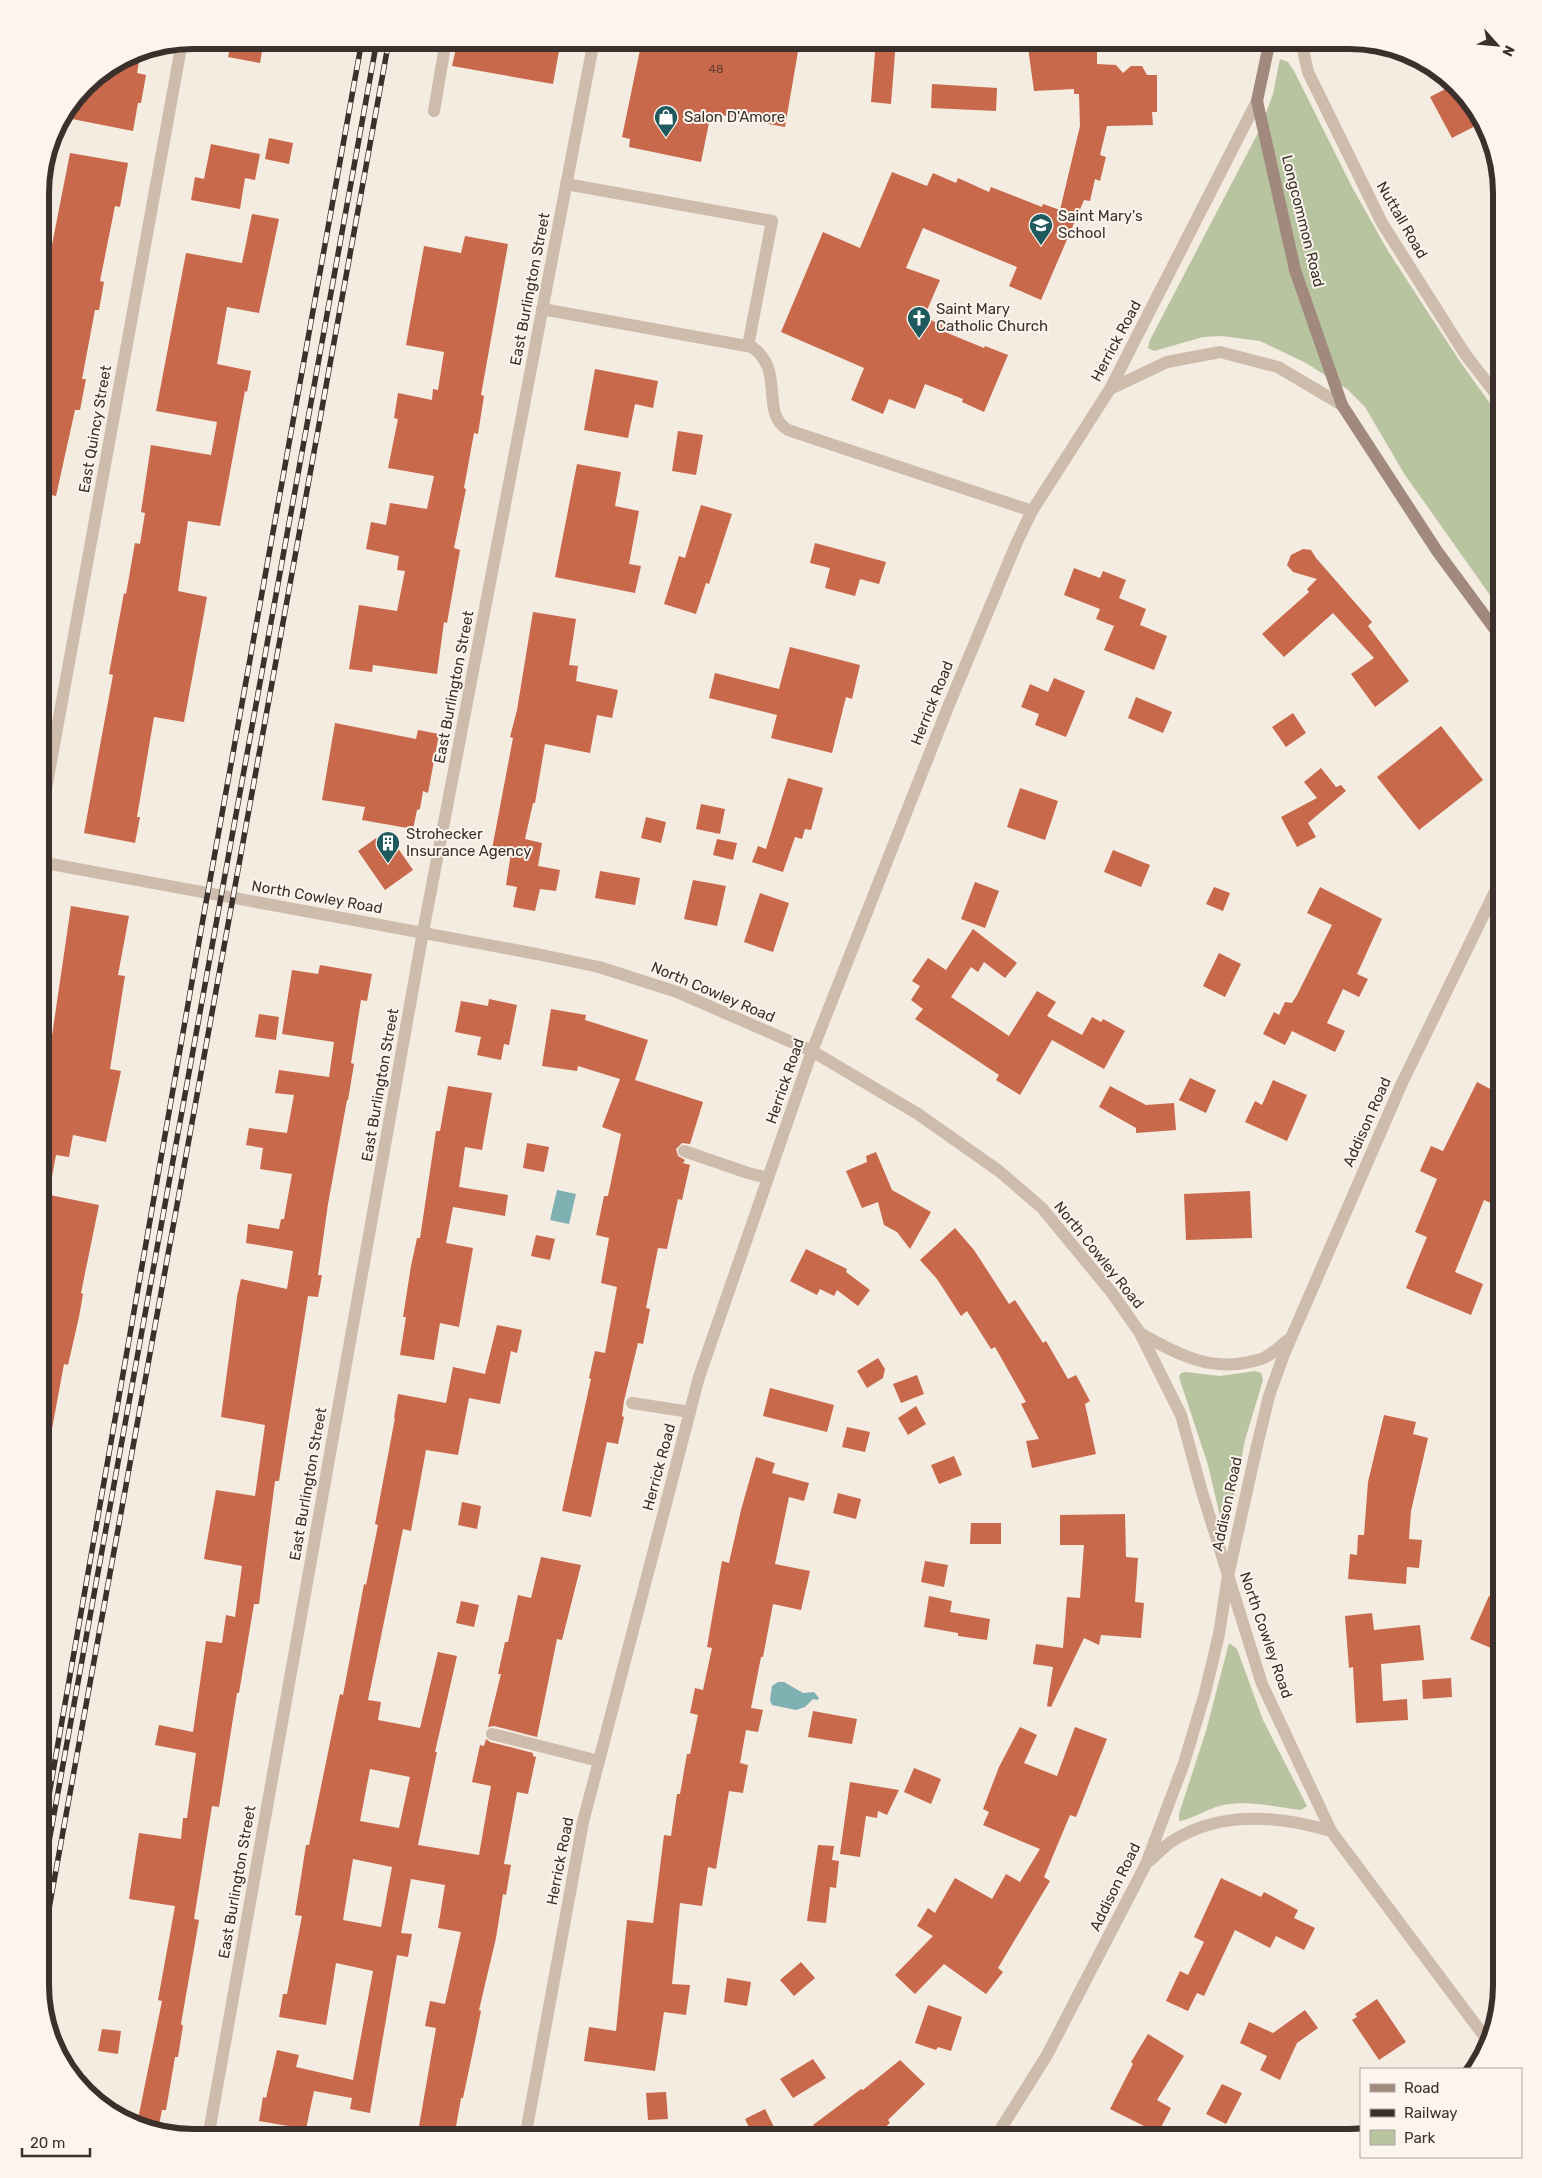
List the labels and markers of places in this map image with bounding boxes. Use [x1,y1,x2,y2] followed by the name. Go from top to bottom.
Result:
[653,104,679,138] shop icon: Salon D'Amore
[684,108,785,126] place label: Salon D'Amore
[1058,207,1143,242] place label: Saint Mary's School
[1028,212,1054,246] school or university icon: Saint Mary's School
[936,300,1048,335] place label: Saint Mary Catholic Church
[906,305,932,339] church icon: Saint Mary Catholic Church
[406,825,532,860] place label: Strohecker Insurance Agency
[375,830,401,864] building icon: Strohecker Insurance Agency

